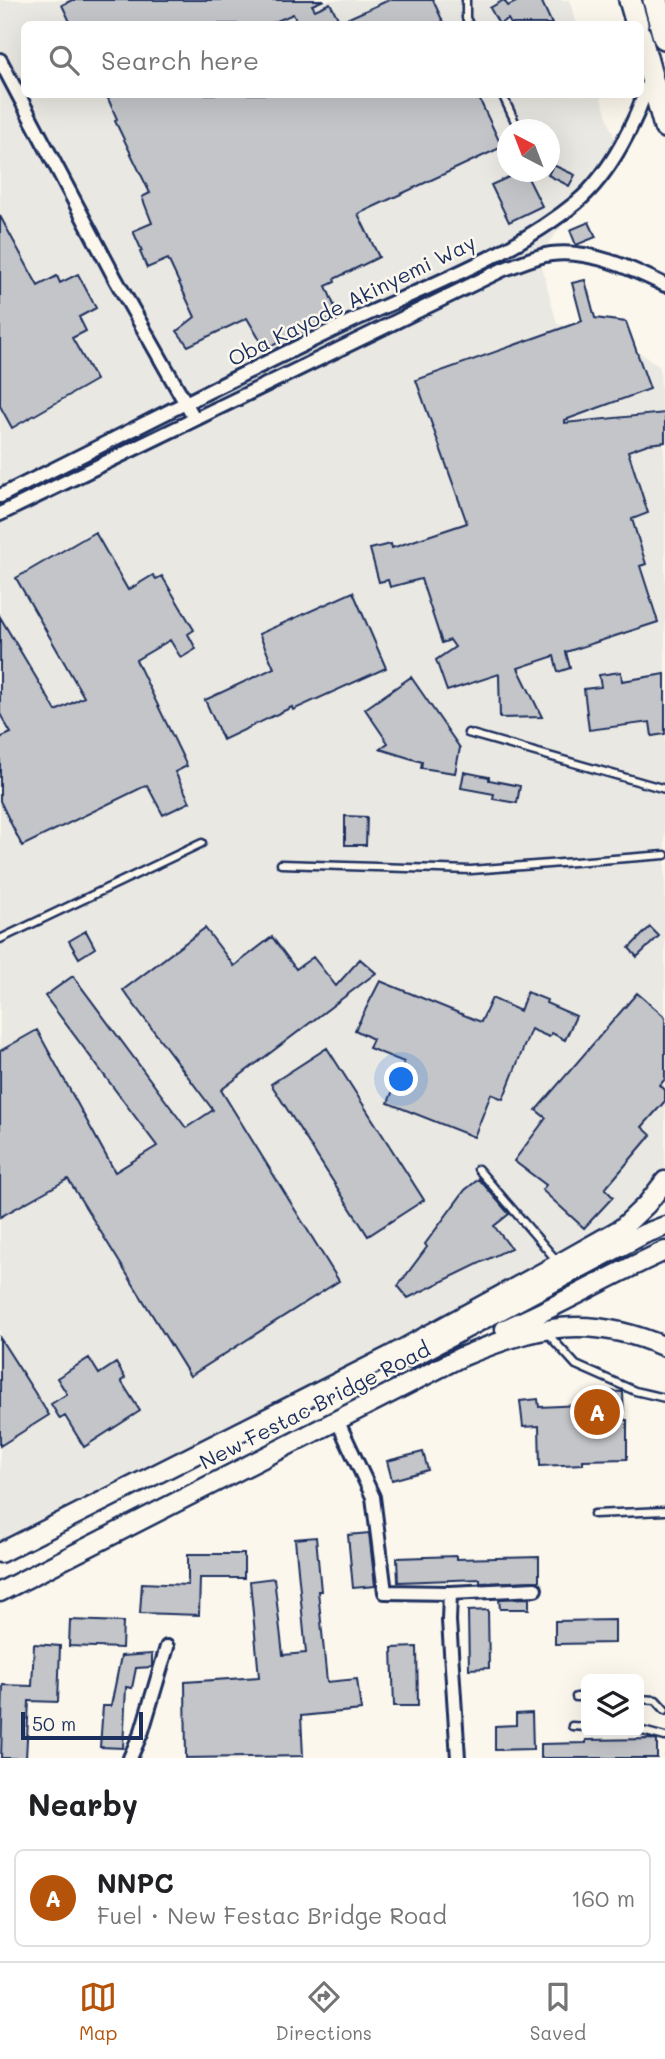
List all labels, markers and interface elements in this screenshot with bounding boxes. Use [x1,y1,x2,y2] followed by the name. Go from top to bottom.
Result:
[21,21,644,98] search box
[45,41,83,79] icon: search
[101,43,259,77] text: Search here
[497,119,560,182] north arrow
[223,228,480,371] street label: Oba Kayode Akinyemi Way
[384,1062,418,1096] your location
[194,1335,434,1475] street label: New Festac Bridge Road
[574,1386,620,1438] pin: A
[581,1674,644,1737] map controls
[581,1674,644,1737] button: layers
[21,1709,144,1741] scale bar
[32,1711,76,1736] text: 50 m
[28,1784,138,1824] text: Nearby
[97,1866,174,1900] text: NNPC
[45,1883,61,1913] text: A
[571,1883,635,1913] text: 160 m
[97,1900,447,1930] text: Fuel · New Festac Bridge Road
[79,1978,118,2045] tab: Map
[275,1978,372,2045] tab: Directions
[530,1978,586,2045] tab: Saved

